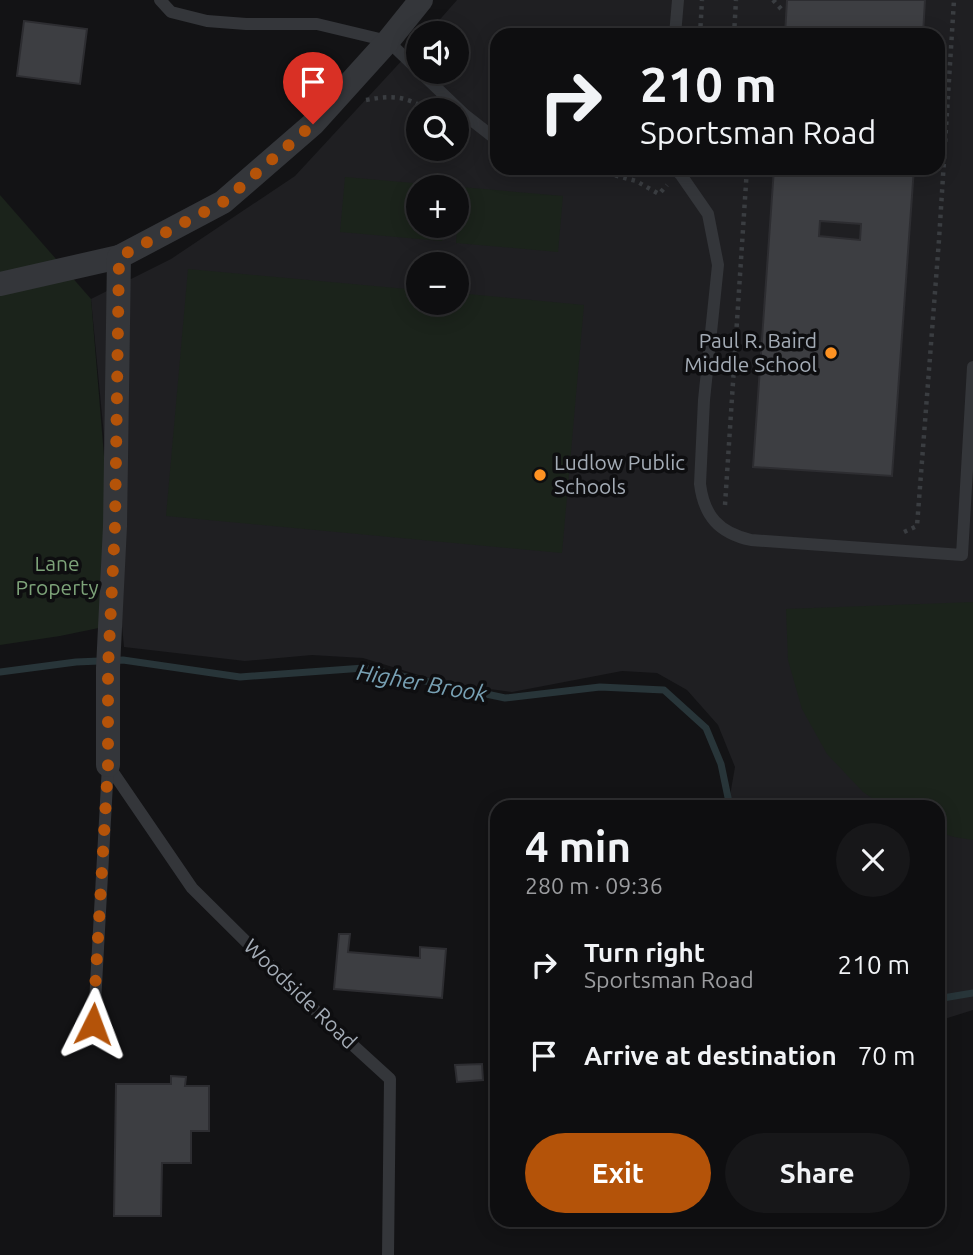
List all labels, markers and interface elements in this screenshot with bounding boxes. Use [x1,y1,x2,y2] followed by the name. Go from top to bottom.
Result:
[406,21,469,315] map controls
[406,21,469,84] button: sound
[283,52,343,124] pin
[525,56,616,147] icon: right
[640,56,777,111] text: 210 m
[294,63,332,101] icon: arrive
[406,98,469,161] button: search
[640,114,876,150] text: Sportsman Road
[406,175,469,238] button: +
[406,252,469,315] button: −
[684,328,817,376] place label: Paul R. Baird Middle School
[823,345,839,361] marker: Paul R. Baird Middle School
[554,450,685,498] place label: Ludlow Public Schools
[532,467,548,483] marker: Ludlow Public Schools
[15,551,99,599] park label: Lane Property
[355,659,489,706] water label: Higher Brook
[525,823,631,870] text: 4 min
[836,823,910,897] button: close
[525,873,663,898] text: 280 m · 09:36
[239,933,362,1053] street label: Woodside Road
[584,938,705,967] text: Turn right
[525,946,563,984] icon: right
[838,950,910,979] text: 210 m
[584,967,754,992] text: Sportsman Road
[56,987,130,1061] position arrow
[525,1037,563,1075] icon: arrive
[584,1041,837,1070] text: Arrive at destination
[858,1041,915,1070] text: 70 m
[525,1133,711,1213] button: Exit
[725,1133,910,1213] button: Share

